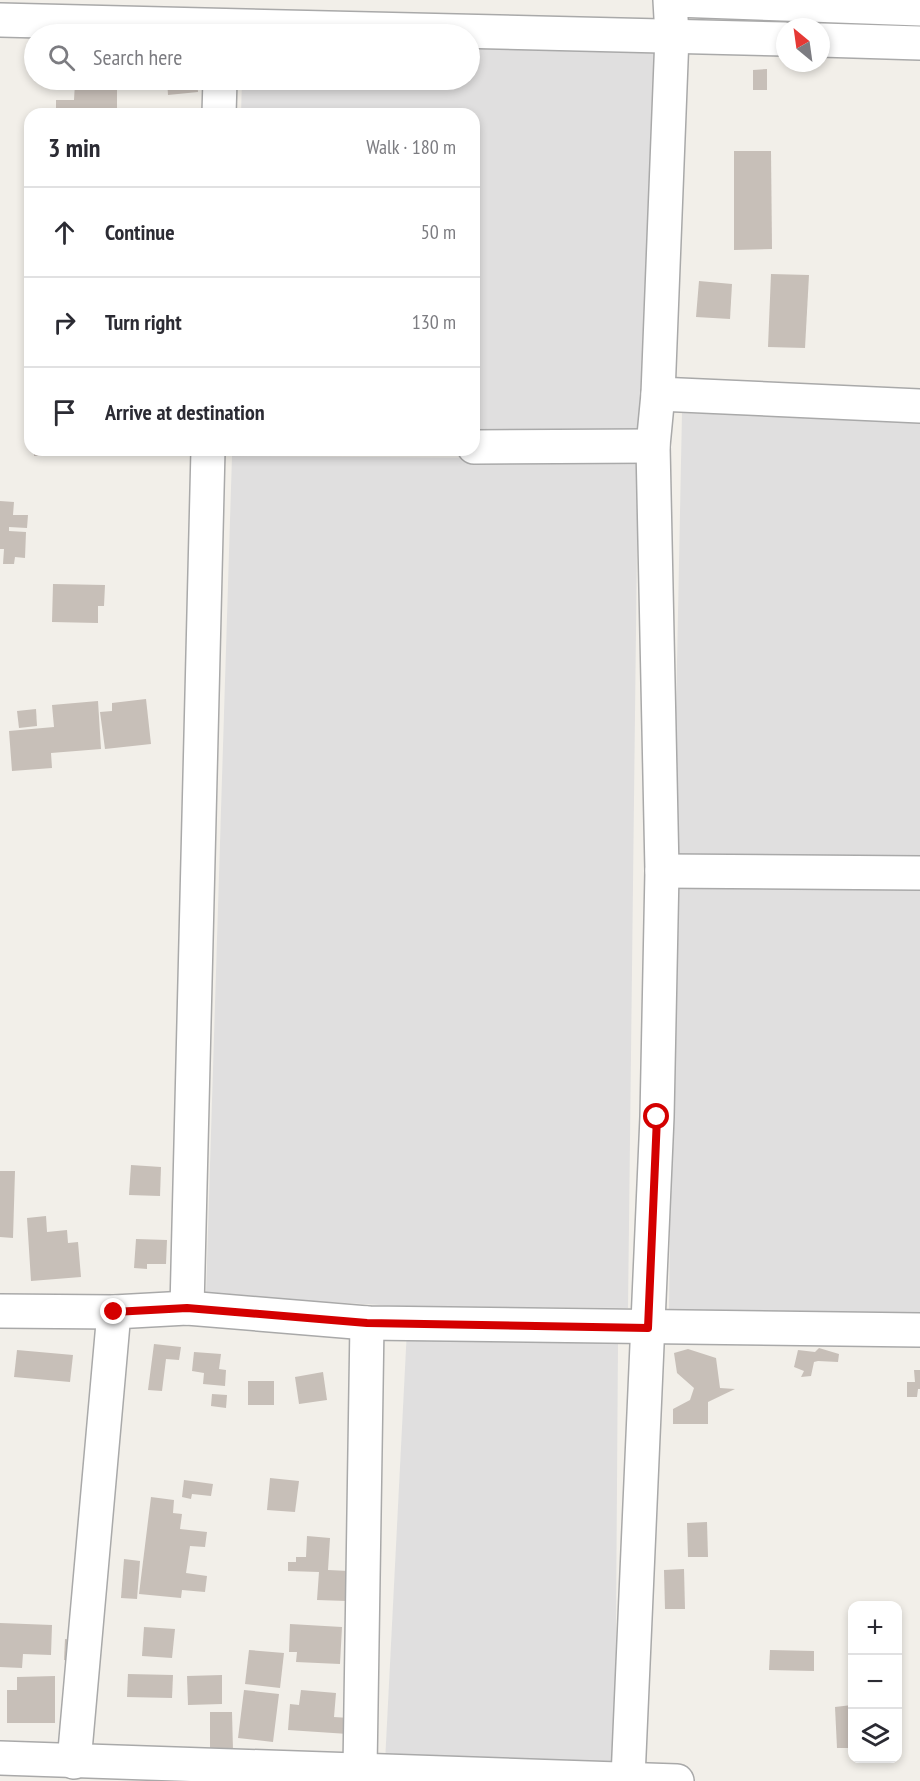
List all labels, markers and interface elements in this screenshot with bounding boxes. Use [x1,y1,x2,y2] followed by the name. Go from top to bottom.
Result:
[776,18,830,72] north arrow
[24,24,480,90] search box
[45,41,78,74] icon: search
[93,43,182,71] text: Search here
[48,131,101,164] text: 3 min
[366,134,456,160] text: Walk · 180 m
[48,216,81,249] icon: ahead
[105,218,175,246] text: Continue
[421,219,456,245] text: 50 m
[48,306,81,339] icon: right
[105,308,182,336] text: Turn right
[412,309,456,335] text: 130 m
[48,396,81,429] icon: arrive
[105,398,265,426] text: Arrive at destination
[643,1103,669,1129] route start
[100,1298,126,1324] route end
[848,1601,902,1763] map controls
[848,1601,902,1655] button: +
[848,1655,902,1709] button: −
[848,1709,902,1763] button: layers

